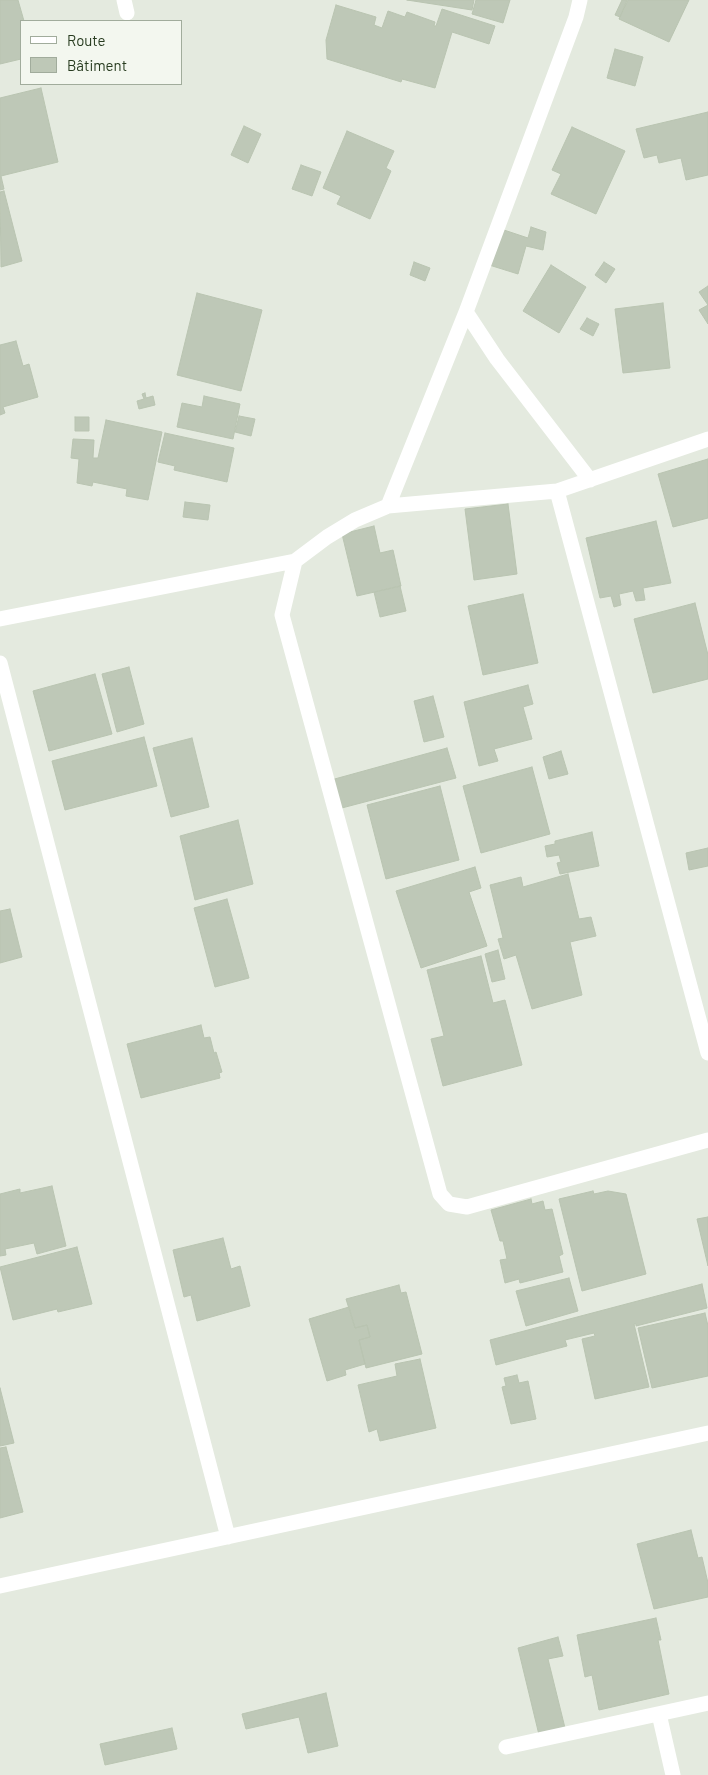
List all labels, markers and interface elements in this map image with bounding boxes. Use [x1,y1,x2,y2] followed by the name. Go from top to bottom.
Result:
[20,20,182,85] legend
[67,31,106,49] text: Route
[67,56,127,74] text: Bâtiment

